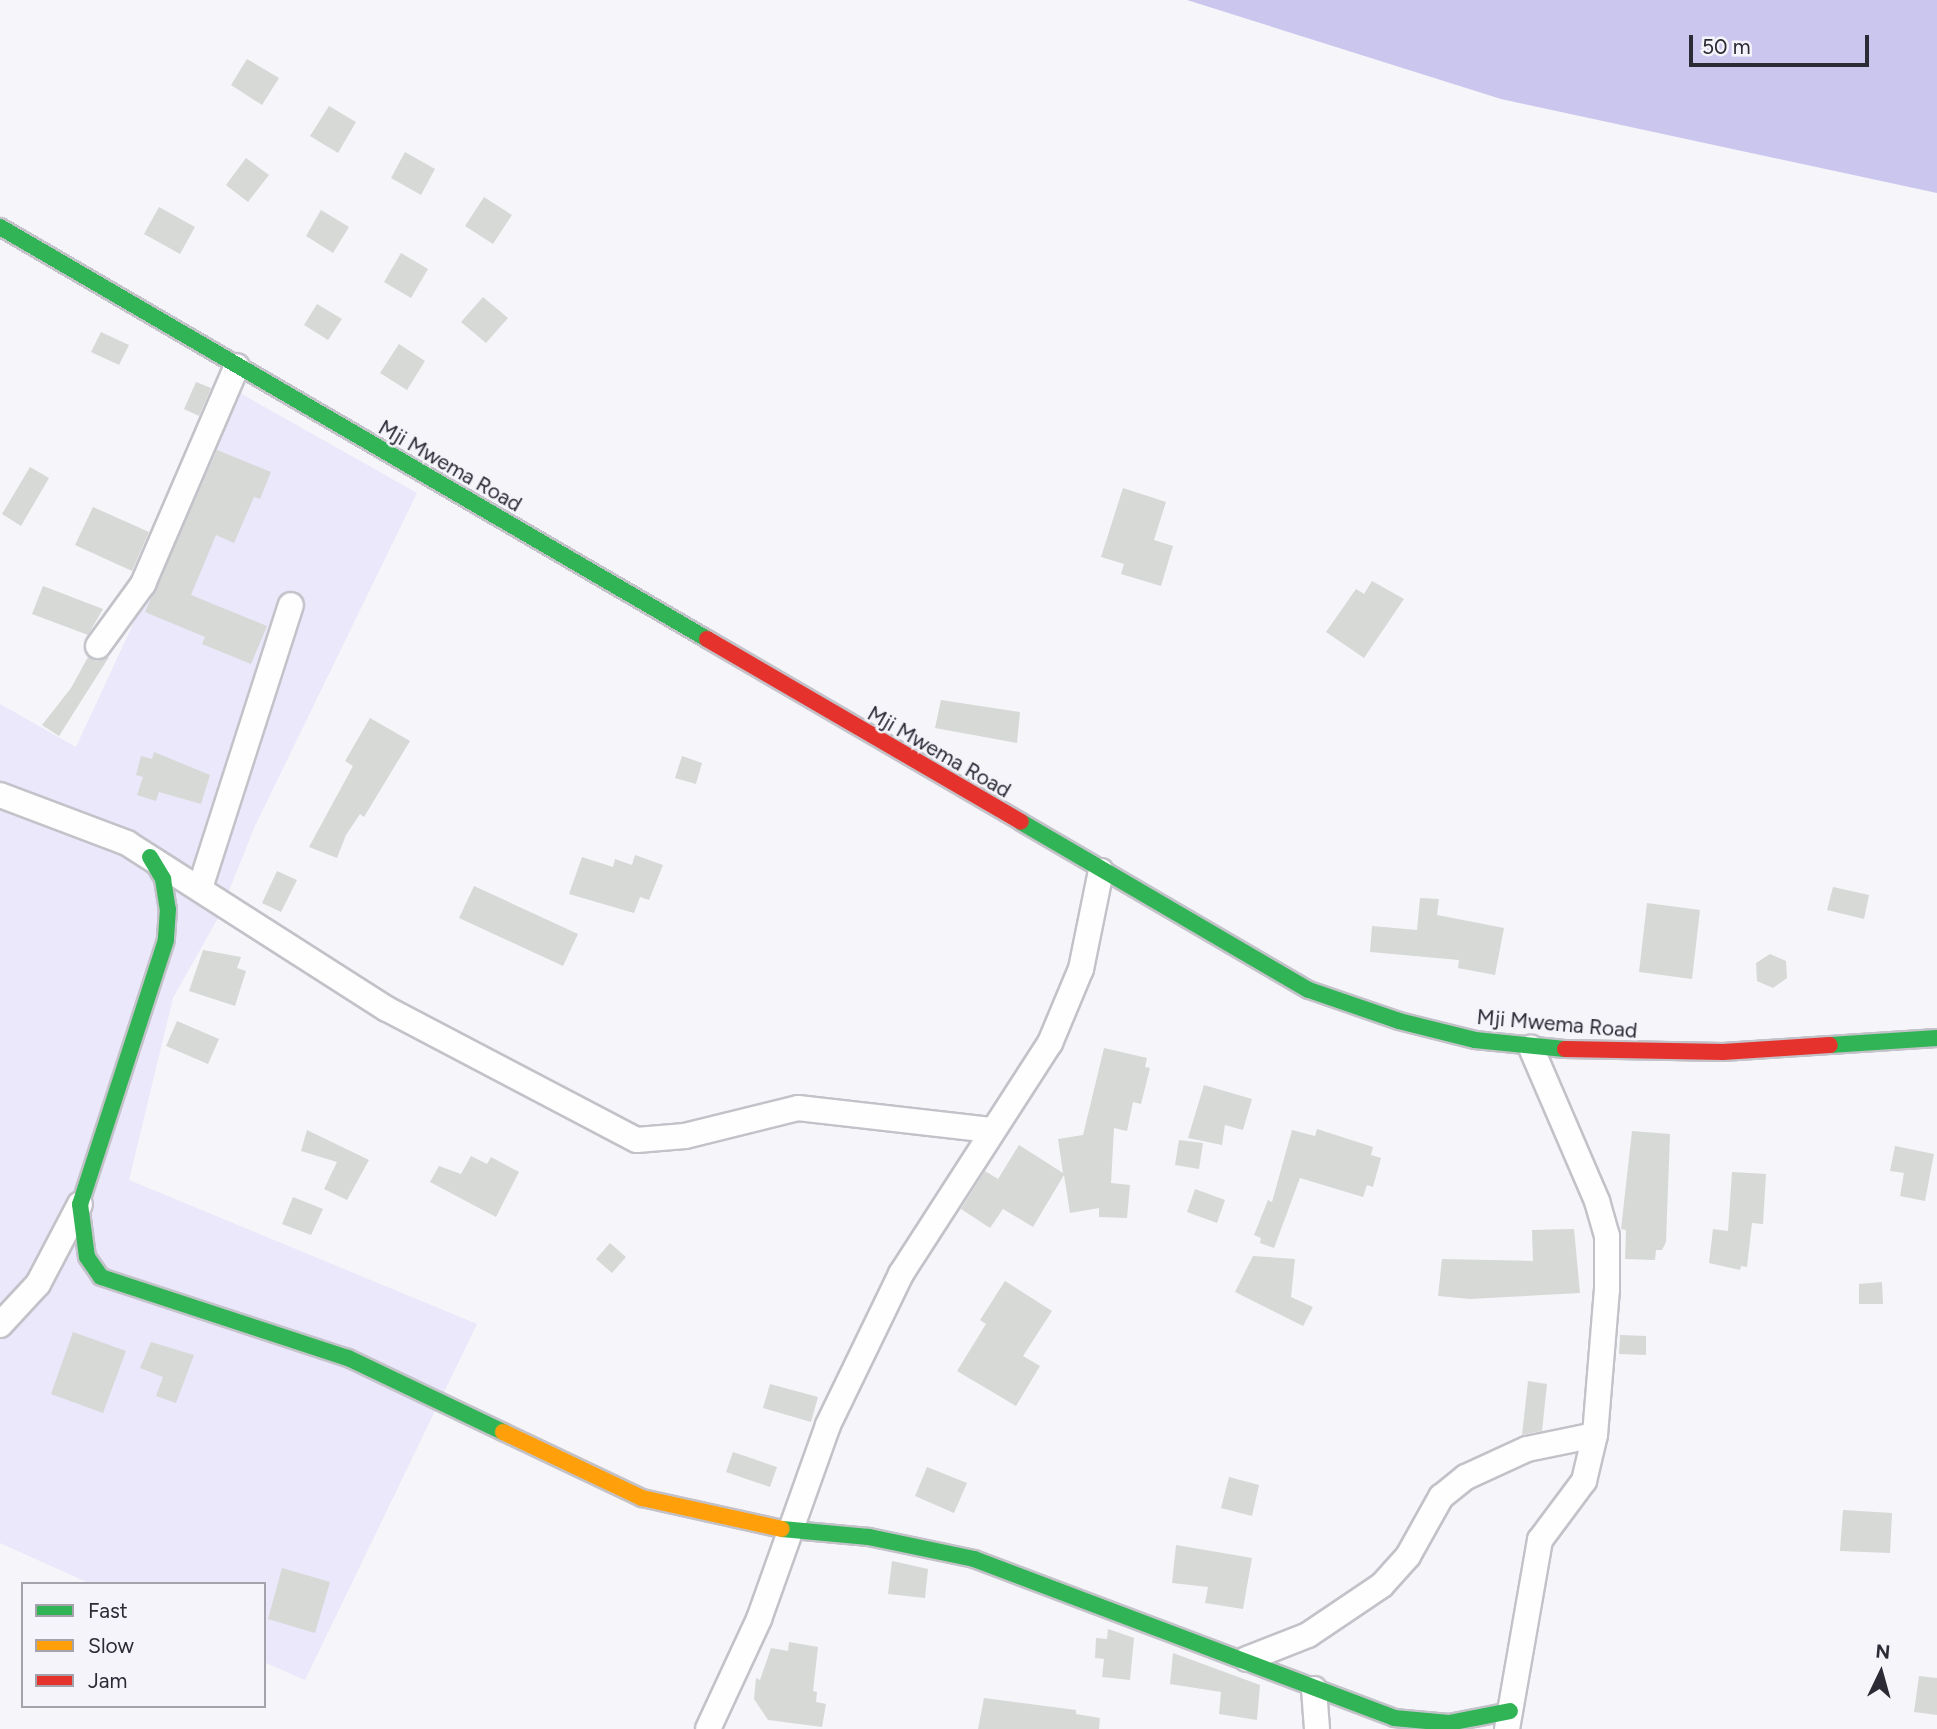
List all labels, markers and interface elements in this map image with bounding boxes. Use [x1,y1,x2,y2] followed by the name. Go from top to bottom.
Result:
[1692,21,1872,65] scale bar
[1702,34,1751,59] text: 50 m
[374,415,526,517] street label: Mji Mwema Road
[863,701,1015,803] street label: Mji Mwema Road
[1476,1004,1638,1044] street label: Mji Mwema Road
[21,1582,266,1708] legend
[88,1598,128,1623] text: Fast
[88,1633,134,1658] text: Slow
[1846,1638,1916,1708] north arrow
[1875,1639,1891,1664] text: N
[88,1668,127,1693] text: Jam

